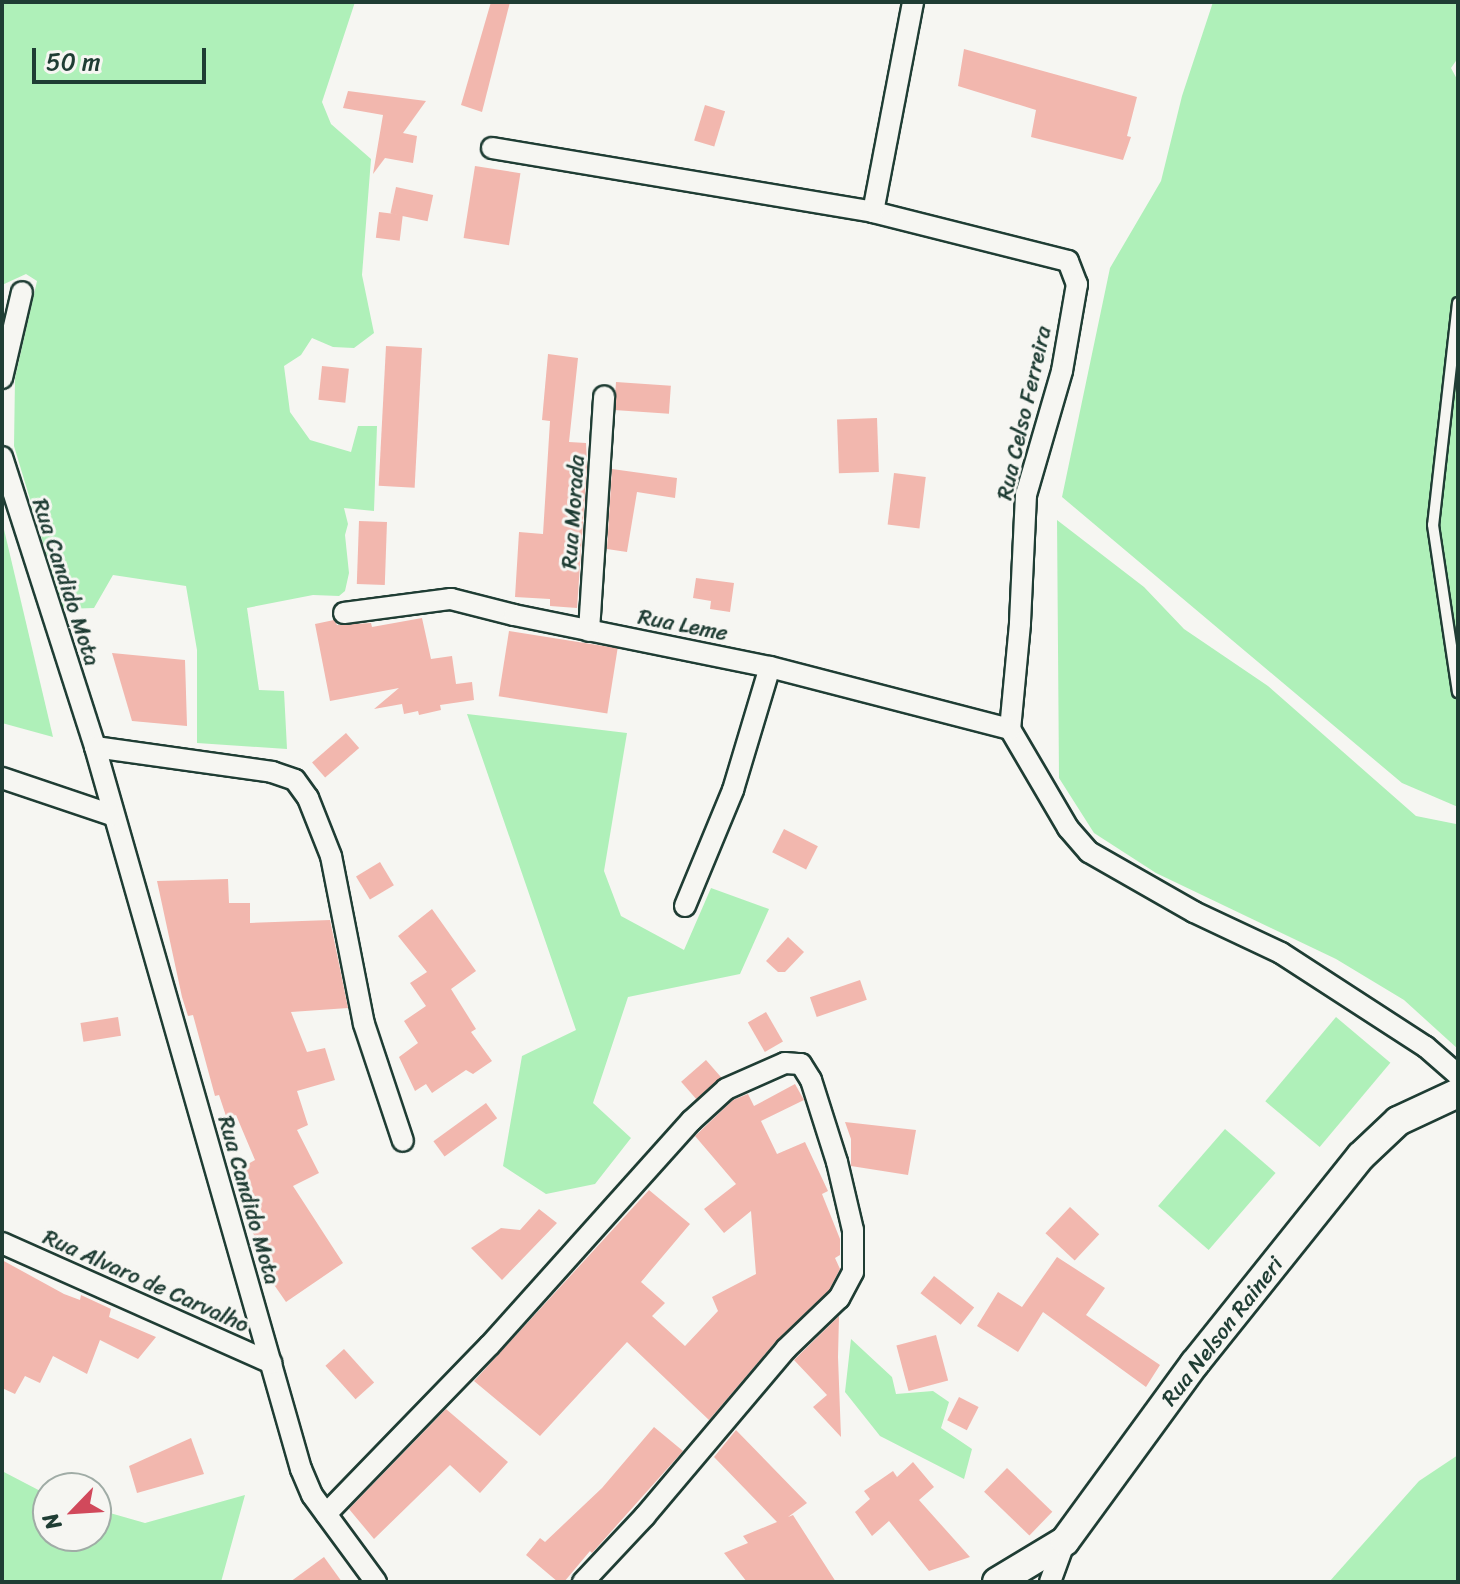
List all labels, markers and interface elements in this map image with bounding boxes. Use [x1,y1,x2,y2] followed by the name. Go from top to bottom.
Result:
[36,32,210,82] scale bar
[46,41,101,83] text: 50 m
[991,323,1057,503] street label: Rua Celso Ferreira
[556,454,590,570] street label: Rua Morada
[27,495,105,669] street label: Rua Candido Mota
[636,603,730,647] street label: Rua Leme
[212,1113,286,1287] street label: Rua Candido Mota
[39,1224,253,1338] street label: Rua Alvaro de Carvalho
[1156,1251,1288,1411] street label: Rua Nelson Raineri
[32,1472,112,1552] north arrow
[31,1506,73,1537] text: N

